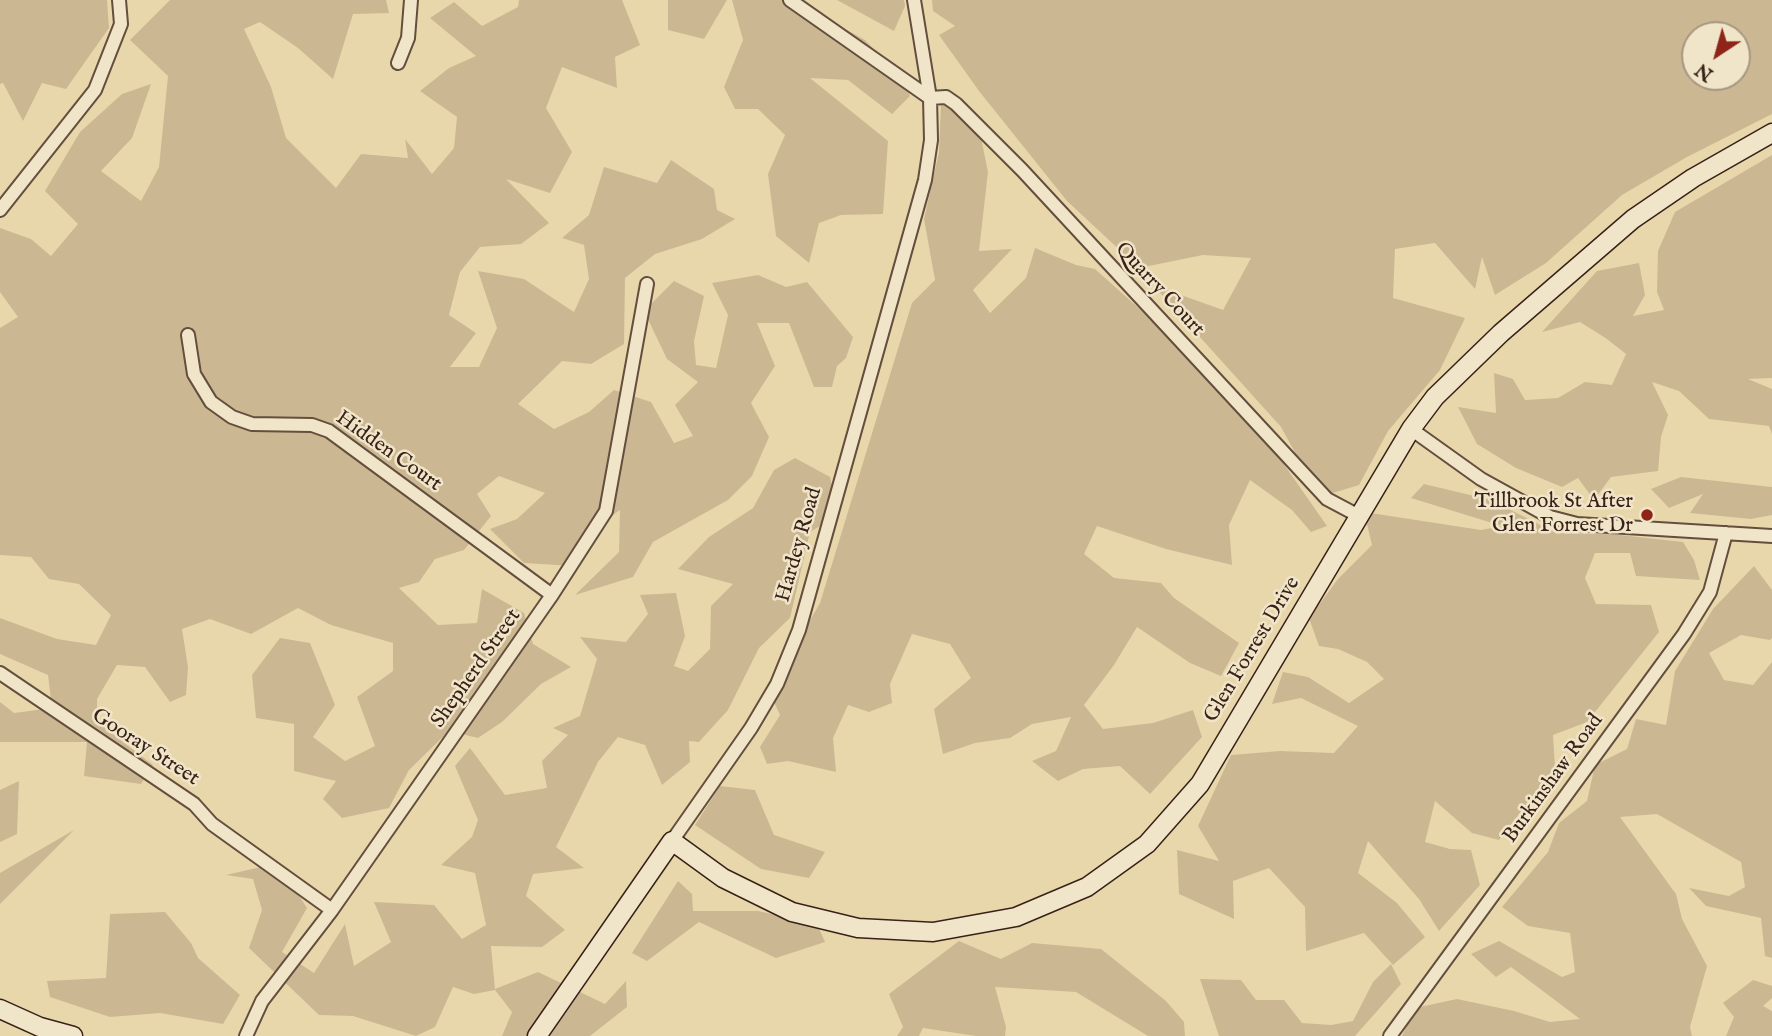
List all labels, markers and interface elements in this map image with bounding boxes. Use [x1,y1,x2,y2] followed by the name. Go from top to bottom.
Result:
[1681,21,1751,91] north arrow
[1691,57,1719,86] text: N
[1109,238,1209,342] street label: Quarry Court
[330,406,446,498] street label: Hidden Court
[772,485,828,605] street label: Hardey Road
[1474,490,1633,540] place label: Tillbrook St After Glen Forrest Dr
[1639,507,1655,523] marker: Tillbrook St After Glen Forrest Dr
[1200,573,1306,727] street label: Glen Forrest Drive
[427,605,527,733] street label: Shepherd Street
[87,704,203,792] street label: Gooray Street
[1499,709,1609,849] street label: Burkinshaw Road

